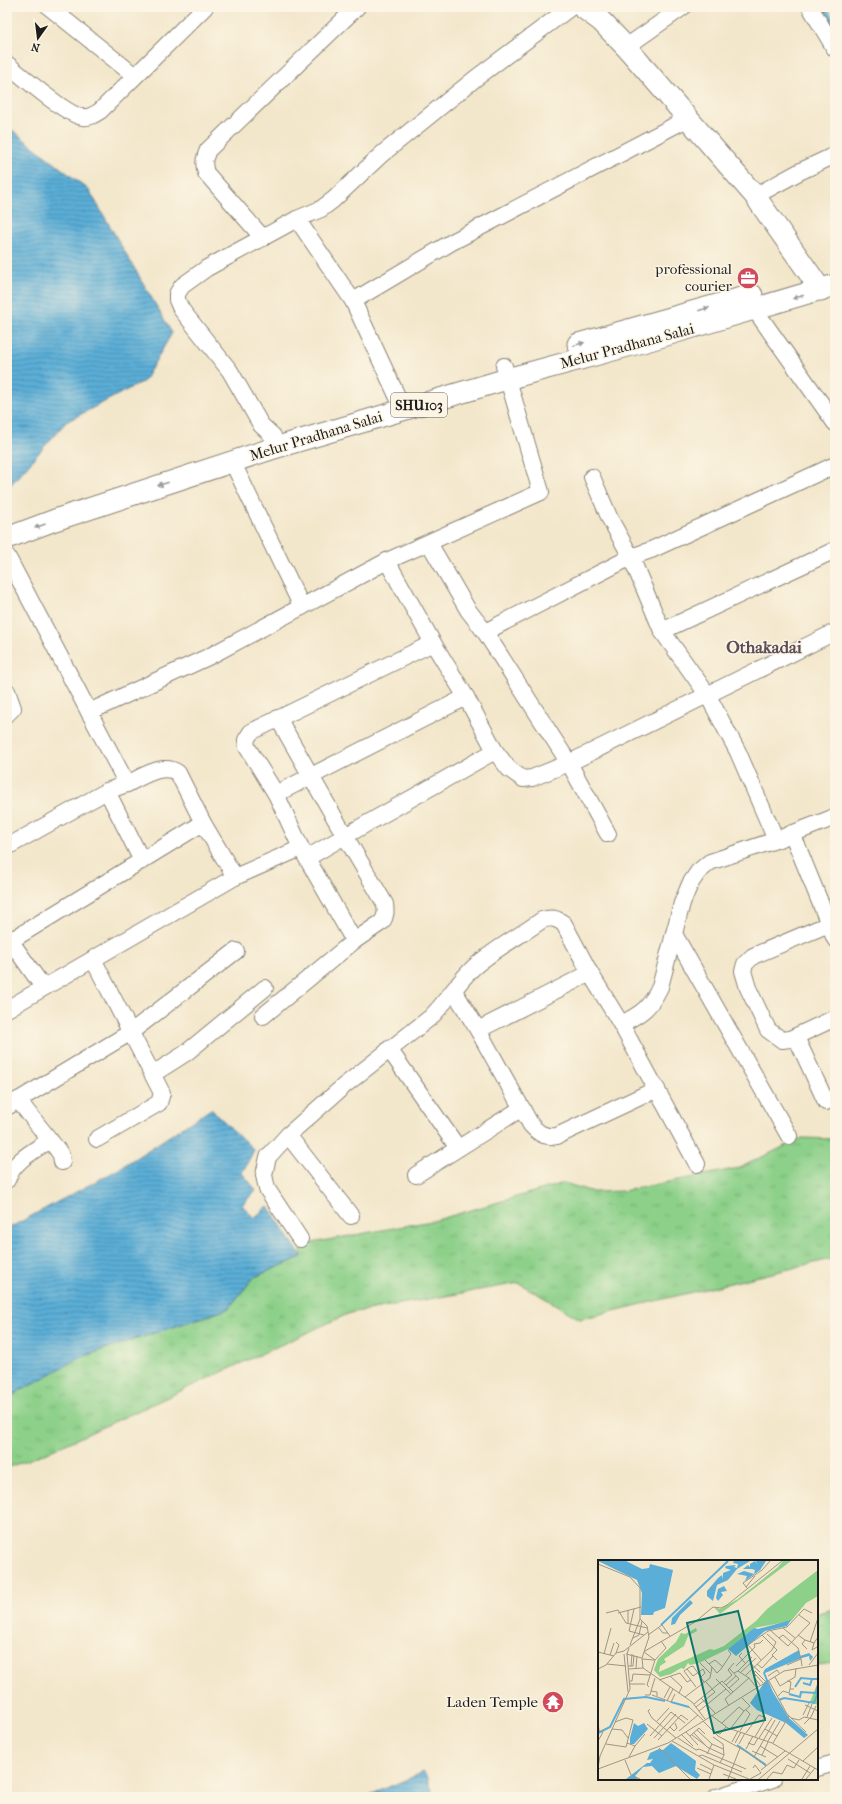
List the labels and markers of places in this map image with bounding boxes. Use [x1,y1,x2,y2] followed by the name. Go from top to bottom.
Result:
[654,260,733,295] place label: professional courier
[735,265,761,291] office icon: professional courier
[540,1689,566,1715] temple icon: Laden Temple
[446,1693,539,1711] place label: Laden Temple

